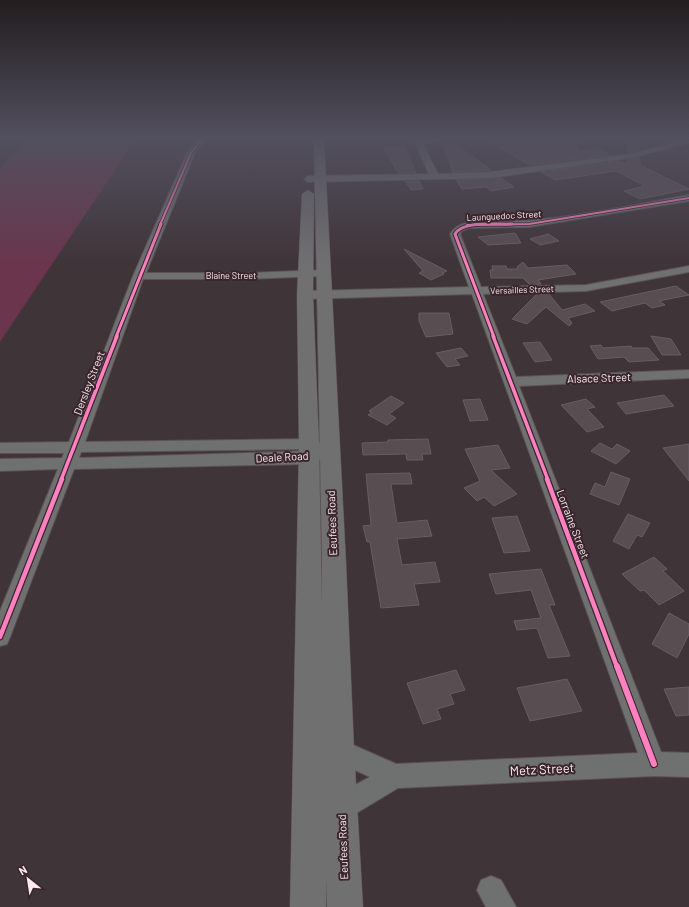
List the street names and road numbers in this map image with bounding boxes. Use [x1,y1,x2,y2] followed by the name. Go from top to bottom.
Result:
[466,208,542,223] street label: Launguedoc Street
[206,270,256,281] street label: Blaine Street
[490,283,554,296] street label: Versailles Street
[70,349,107,417] street label: Dersley Street
[567,370,631,385] street label: Alsace Street
[255,449,309,464] street label: Deale Road
[554,488,593,560] street label: Lorraine Street
[324,490,339,556] street label: Eeufees Road
[509,759,575,779] street label: Metz Street
[335,814,350,880] street label: Eeufees Road

